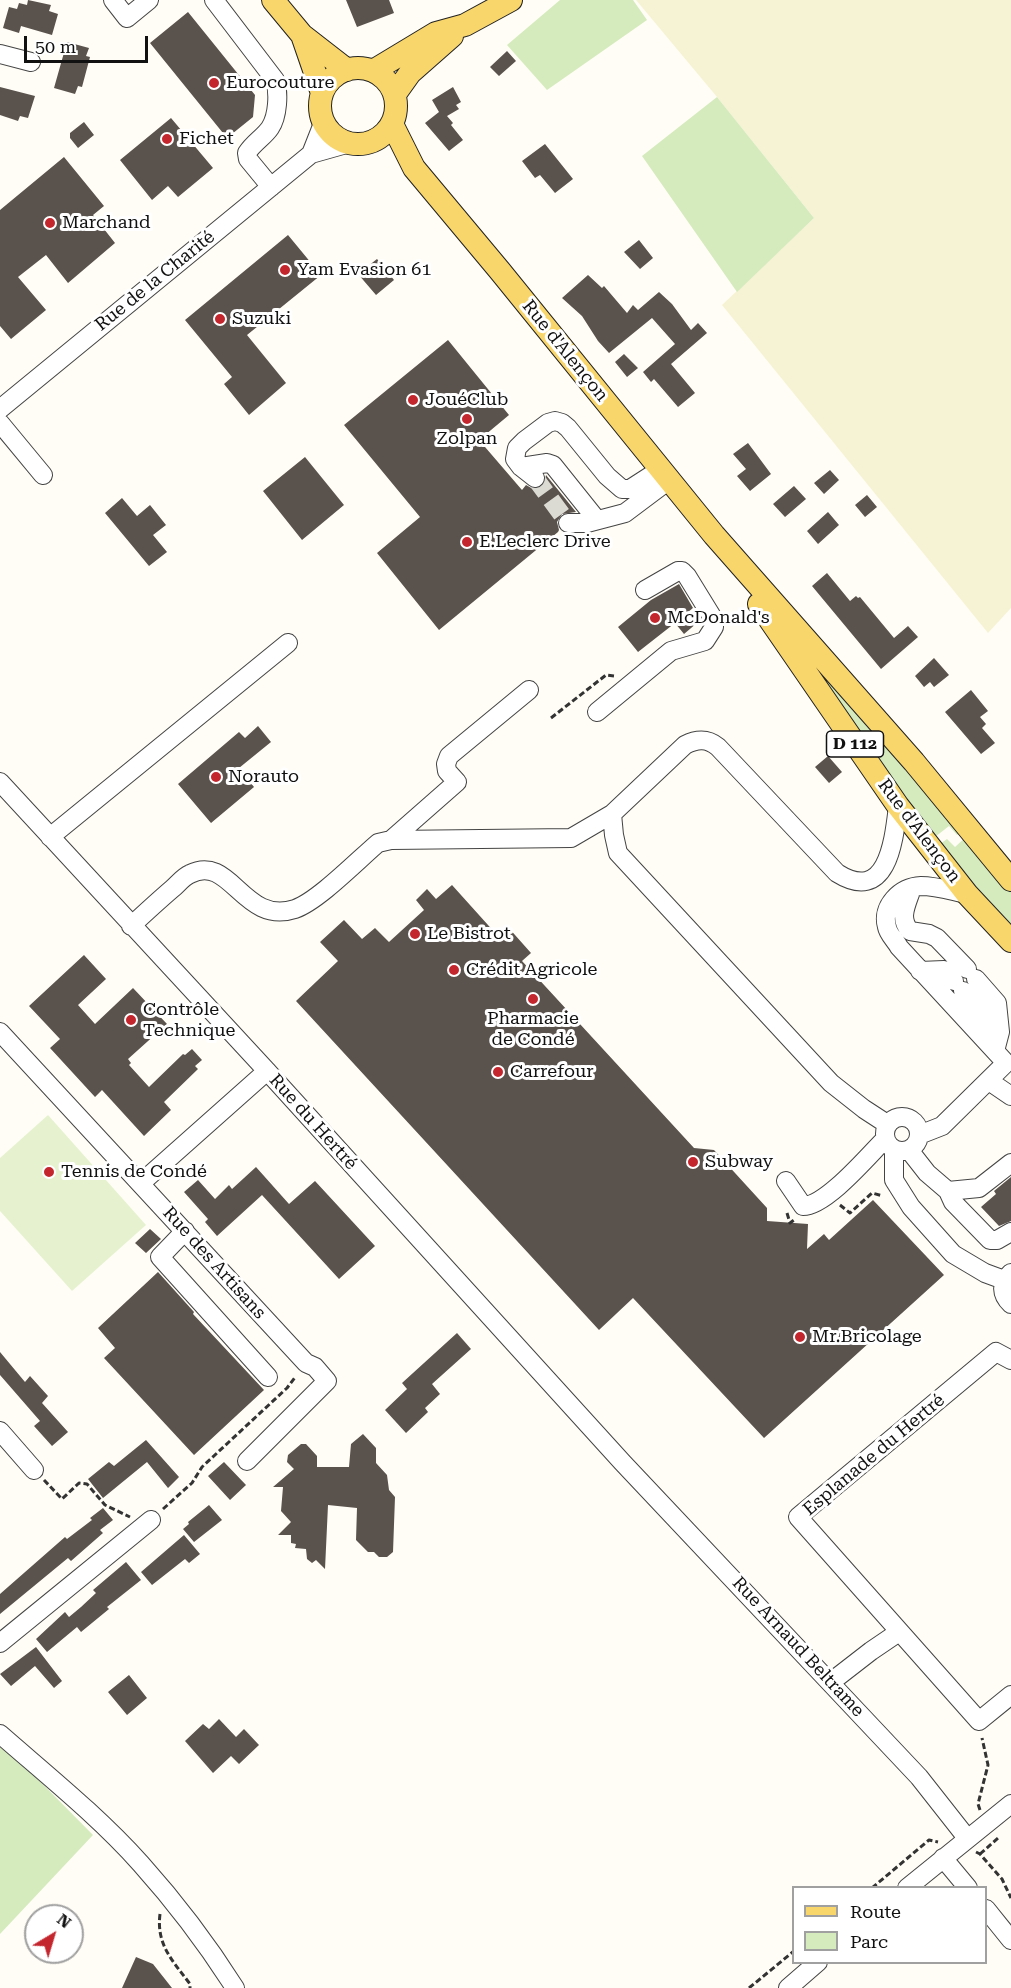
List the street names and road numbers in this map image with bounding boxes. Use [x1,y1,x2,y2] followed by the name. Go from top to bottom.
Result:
[91,226,219,336] street label: Rue de la Charité
[518,296,612,406] street label: Rue d'Alençon
[826,731,884,757] road number: D 112
[873,775,965,887] street label: Rue d'Alençon
[264,1070,362,1174] street label: Rue du Hertré
[158,1202,270,1324] street label: Rue des Artisans
[799,1390,949,1520] street label: Esplanade du Hertré
[727,1572,869,1722] street label: Rue Arnaud Beltrame

